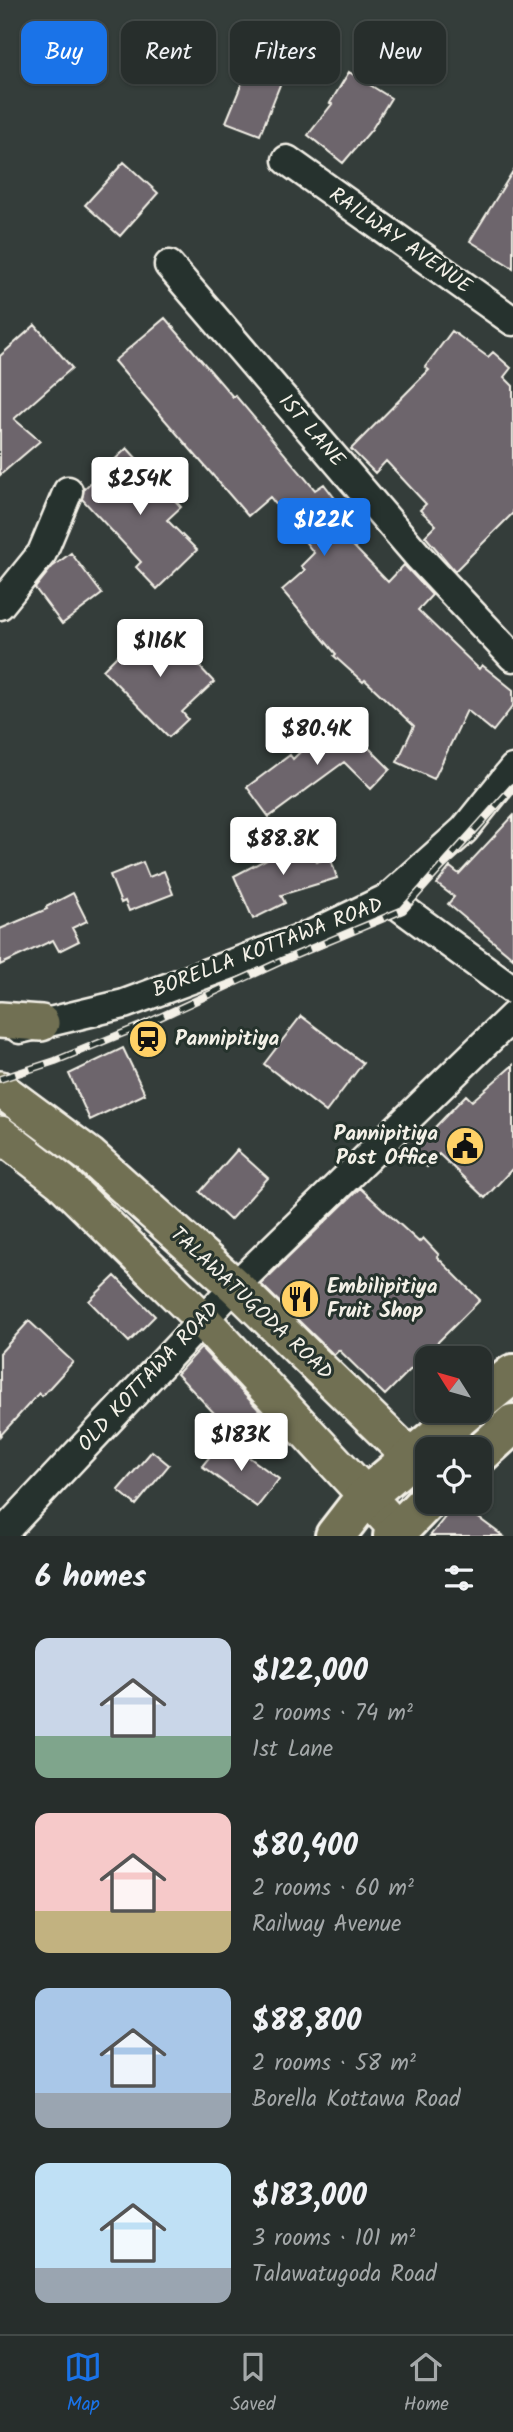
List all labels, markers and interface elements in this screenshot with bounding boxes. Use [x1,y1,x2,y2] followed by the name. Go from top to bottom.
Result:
[21,21,107,84] chip: Buy
[121,21,216,84] chip: Rent
[230,21,340,84] chip: Filters
[354,21,446,84] chip: New
[322,179,479,303] street label: RAILWAY AVENUE
[270,387,353,476] street label: 1ST LANE
[91,458,189,517] pin: $254K
[107,462,173,498] text: $254K
[275,498,373,558] pin: $122K
[293,503,355,539] text: $122K
[111,620,209,679] pin: $116K
[133,624,187,660] text: $116K
[260,708,374,767] pin: $80.4K
[282,712,352,748] text: $80.4K
[226,818,340,877] pin: $88.8K
[246,822,320,858] text: $88.8K
[148,889,388,1007] street label: BORELLA KOTTAWA ROAD
[127,1018,169,1060] station icon: Pannipitiya
[175,1023,280,1056] place label: Pannipitiya
[334,1118,438,1175] place label: Pannipitiya Post Office
[444,1125,486,1167] public building icon: Pannipitiya Post Office
[162,1219,340,1389] street label: TALAWATUGODA ROAD
[327,1271,438,1328] place label: Embilipitiya Fruit Shop
[279,1278,321,1320] restaurant icon: Embilipitiya Fruit Shop
[70,1294,228,1460] street label: OLD KOTTAWA ROAD
[415,1346,492,1423] north arrow
[415,1346,492,1514] map controls
[192,1414,290,1473] pin: $183K
[211,1418,271,1454] text: $183K
[415,1437,492,1514] button: locate
[35,1554,147,1602] text: 6 homes
[440,1559,478,1597] icon: filters
[252,1648,368,1696] text: $122,000
[91,1666,175,1750] icon: home
[252,1696,413,1732] text: 2 rooms · 74 m²
[252,1732,333,1768] text: 1st Lane
[252,1823,358,1871] text: $80,400
[91,1841,175,1925] icon: home
[252,1871,414,1907] text: 2 rooms · 60 m²
[252,1907,401,1943] text: Railway Avenue
[252,1998,362,2046] text: $88,800
[91,2016,175,2100] icon: home
[252,2046,416,2082] text: 2 rooms · 58 m²
[252,2082,461,2118] text: Borella Kottawa Road
[252,2173,367,2221] text: $183,000
[91,2191,175,2275] icon: home
[252,2221,415,2257] text: 3 rooms · 101 m²
[252,2257,437,2293] text: Talawatugoda Road
[64,2348,102,2420] tab: Map
[230,2348,276,2420] tab: Saved
[404,2348,449,2420] tab: Home

